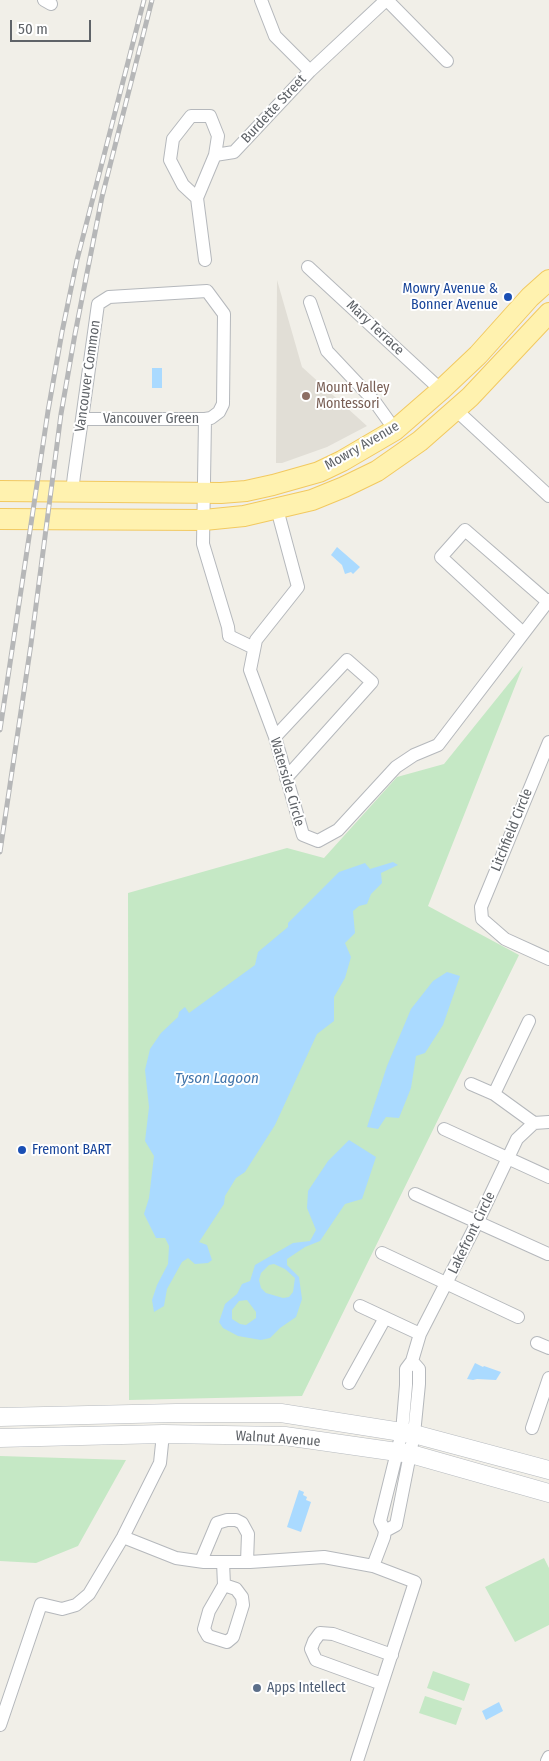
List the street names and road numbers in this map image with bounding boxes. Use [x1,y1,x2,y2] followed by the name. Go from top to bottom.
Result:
[238,71,310,147] street label: Burdette Street
[343,297,407,359] street label: Mary Terrace
[72,319,104,433] street label: Vancouver Common
[103,411,199,427] street label: Vancouver Green
[322,418,402,474] street label: Mowry Avenue
[266,736,308,828] street label: Waterside Circle
[488,786,536,874] street label: Litchfield Circle
[445,1189,499,1277] street label: Lakefront Circle
[235,1428,321,1450] street label: Walnut Avenue

